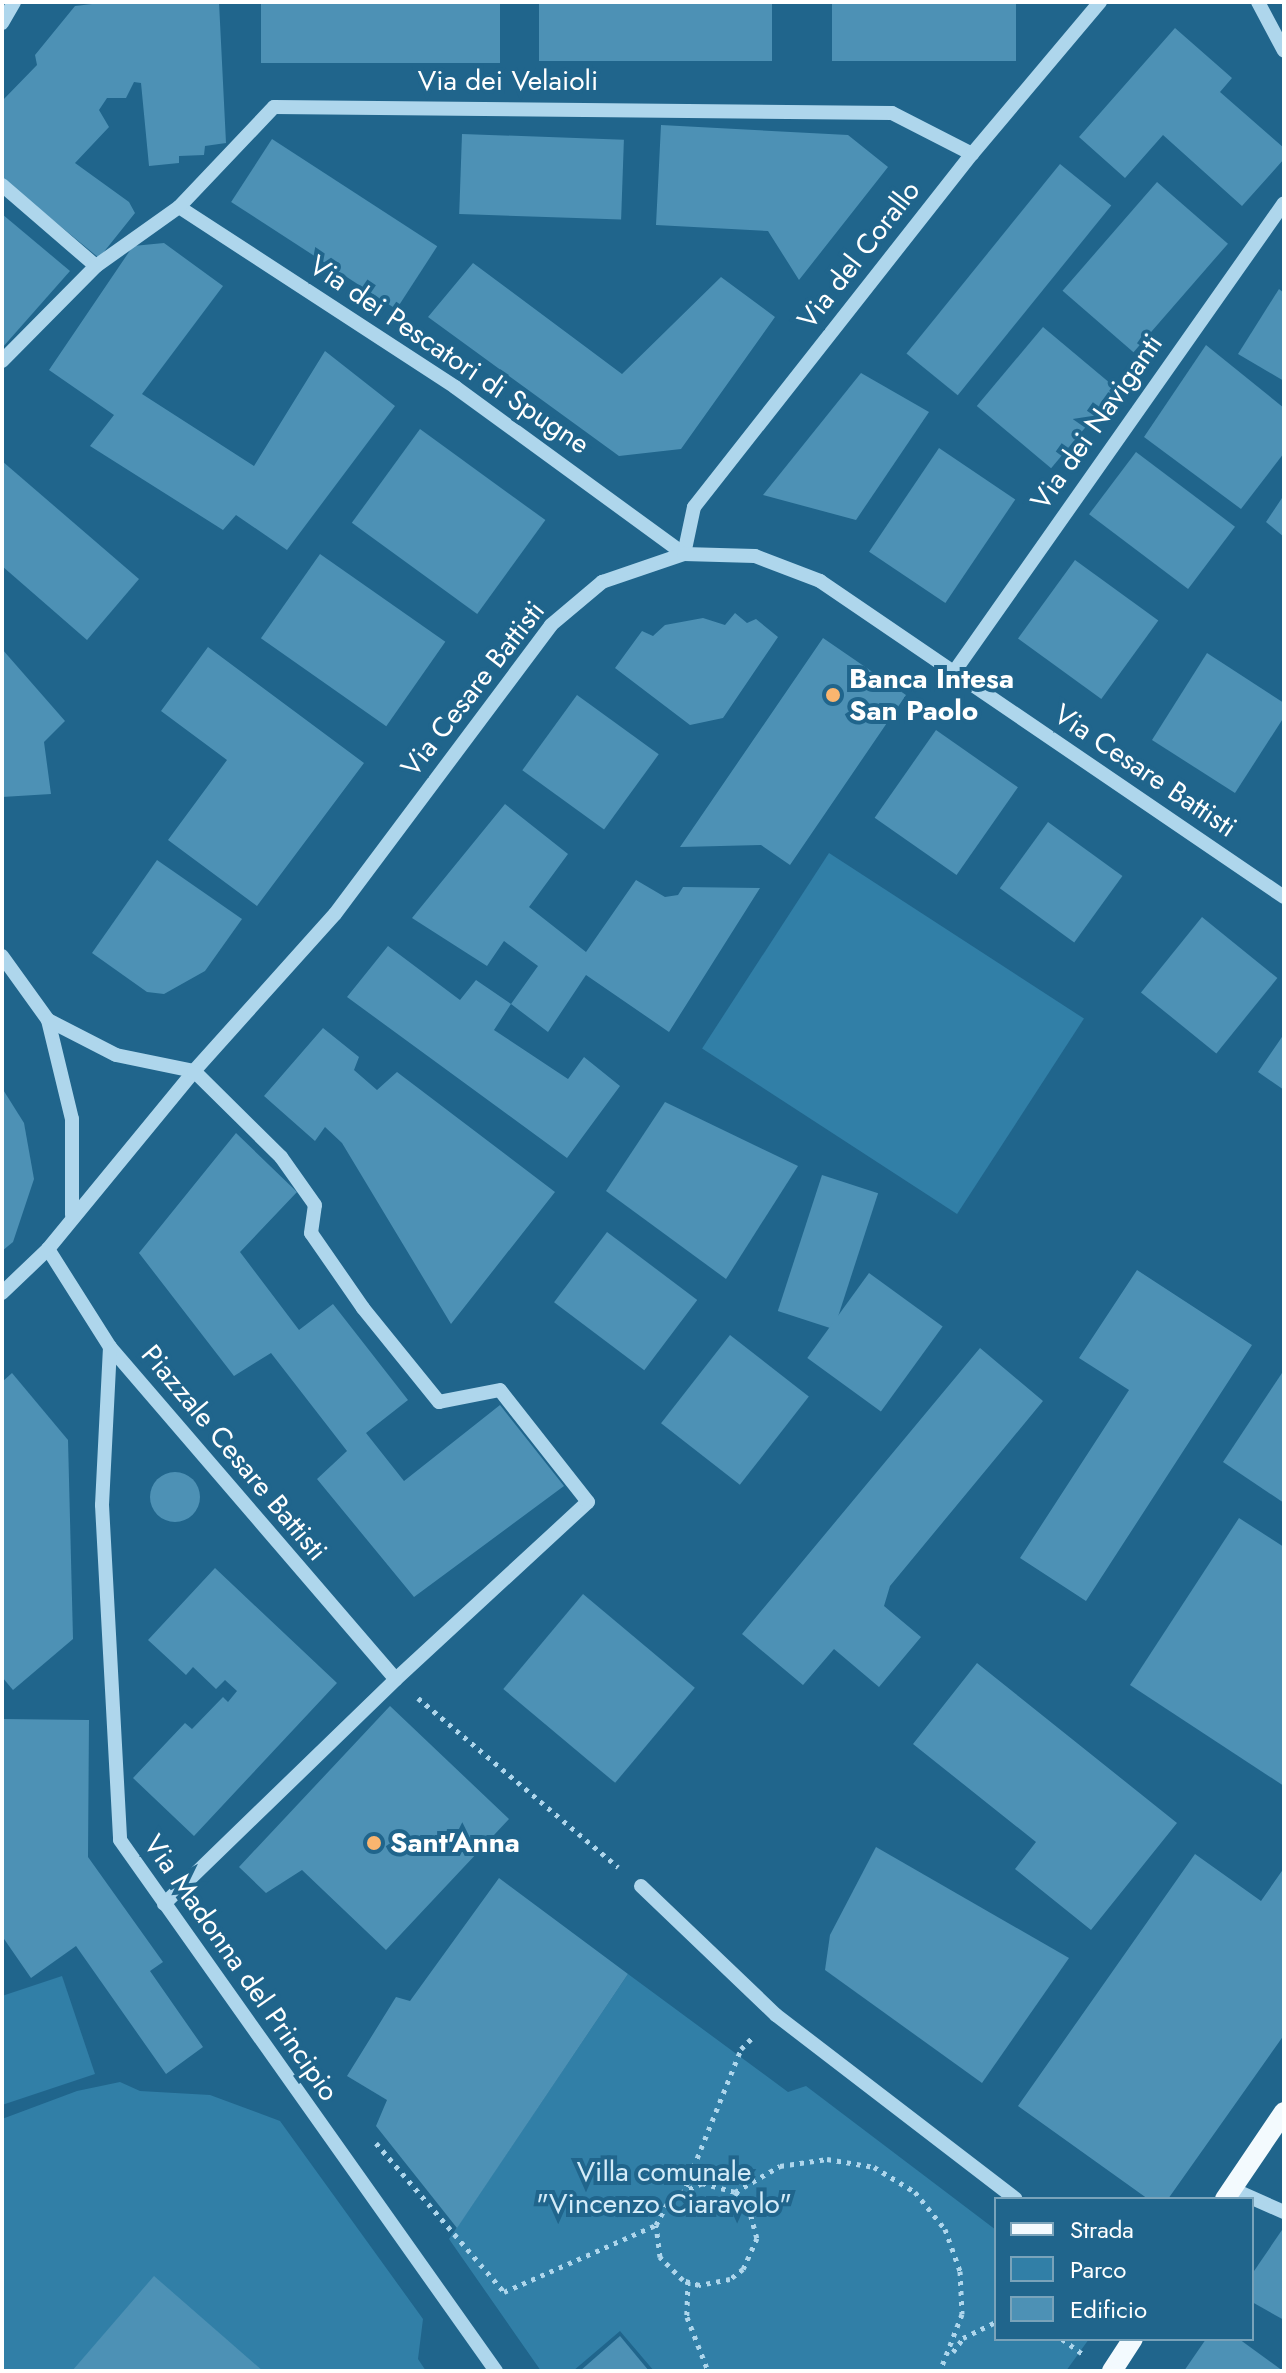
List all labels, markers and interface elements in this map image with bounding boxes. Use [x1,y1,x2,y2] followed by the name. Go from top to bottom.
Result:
[418,64,598,98] street label: Via dei Velaioli
[791,174,927,336] street label: Via del Corallo
[302,249,596,461] street label: Via dei Pescatori di Spugne
[1024,328,1170,516] street label: Via dei Naviganti
[394,595,552,783] street label: Via Cesare Battisti
[849,662,1014,728] place label: Banca Intesa San Paolo
[824,686,842,704] marker: Banca Intesa San Paolo
[1047,697,1243,845] street label: Via Cesare Battisti
[134,1338,334,1568] street label: Piazzale Cesare Battisti
[390,1826,520,1860] place label: Sant'Anna
[136,1828,346,2108] street label: Via Madonna del Principio
[365,1834,383,1852] marker: Sant'Anna
[536,2155,792,2221] park label: Villa comunale "Vincenzo Ciaravolo"
[994,2197,1254,2341] legend
[1070,2212,1134,2247] text: Strada
[1070,2252,1126,2287] text: Parco
[1070,2292,1147,2327] text: Edificio

